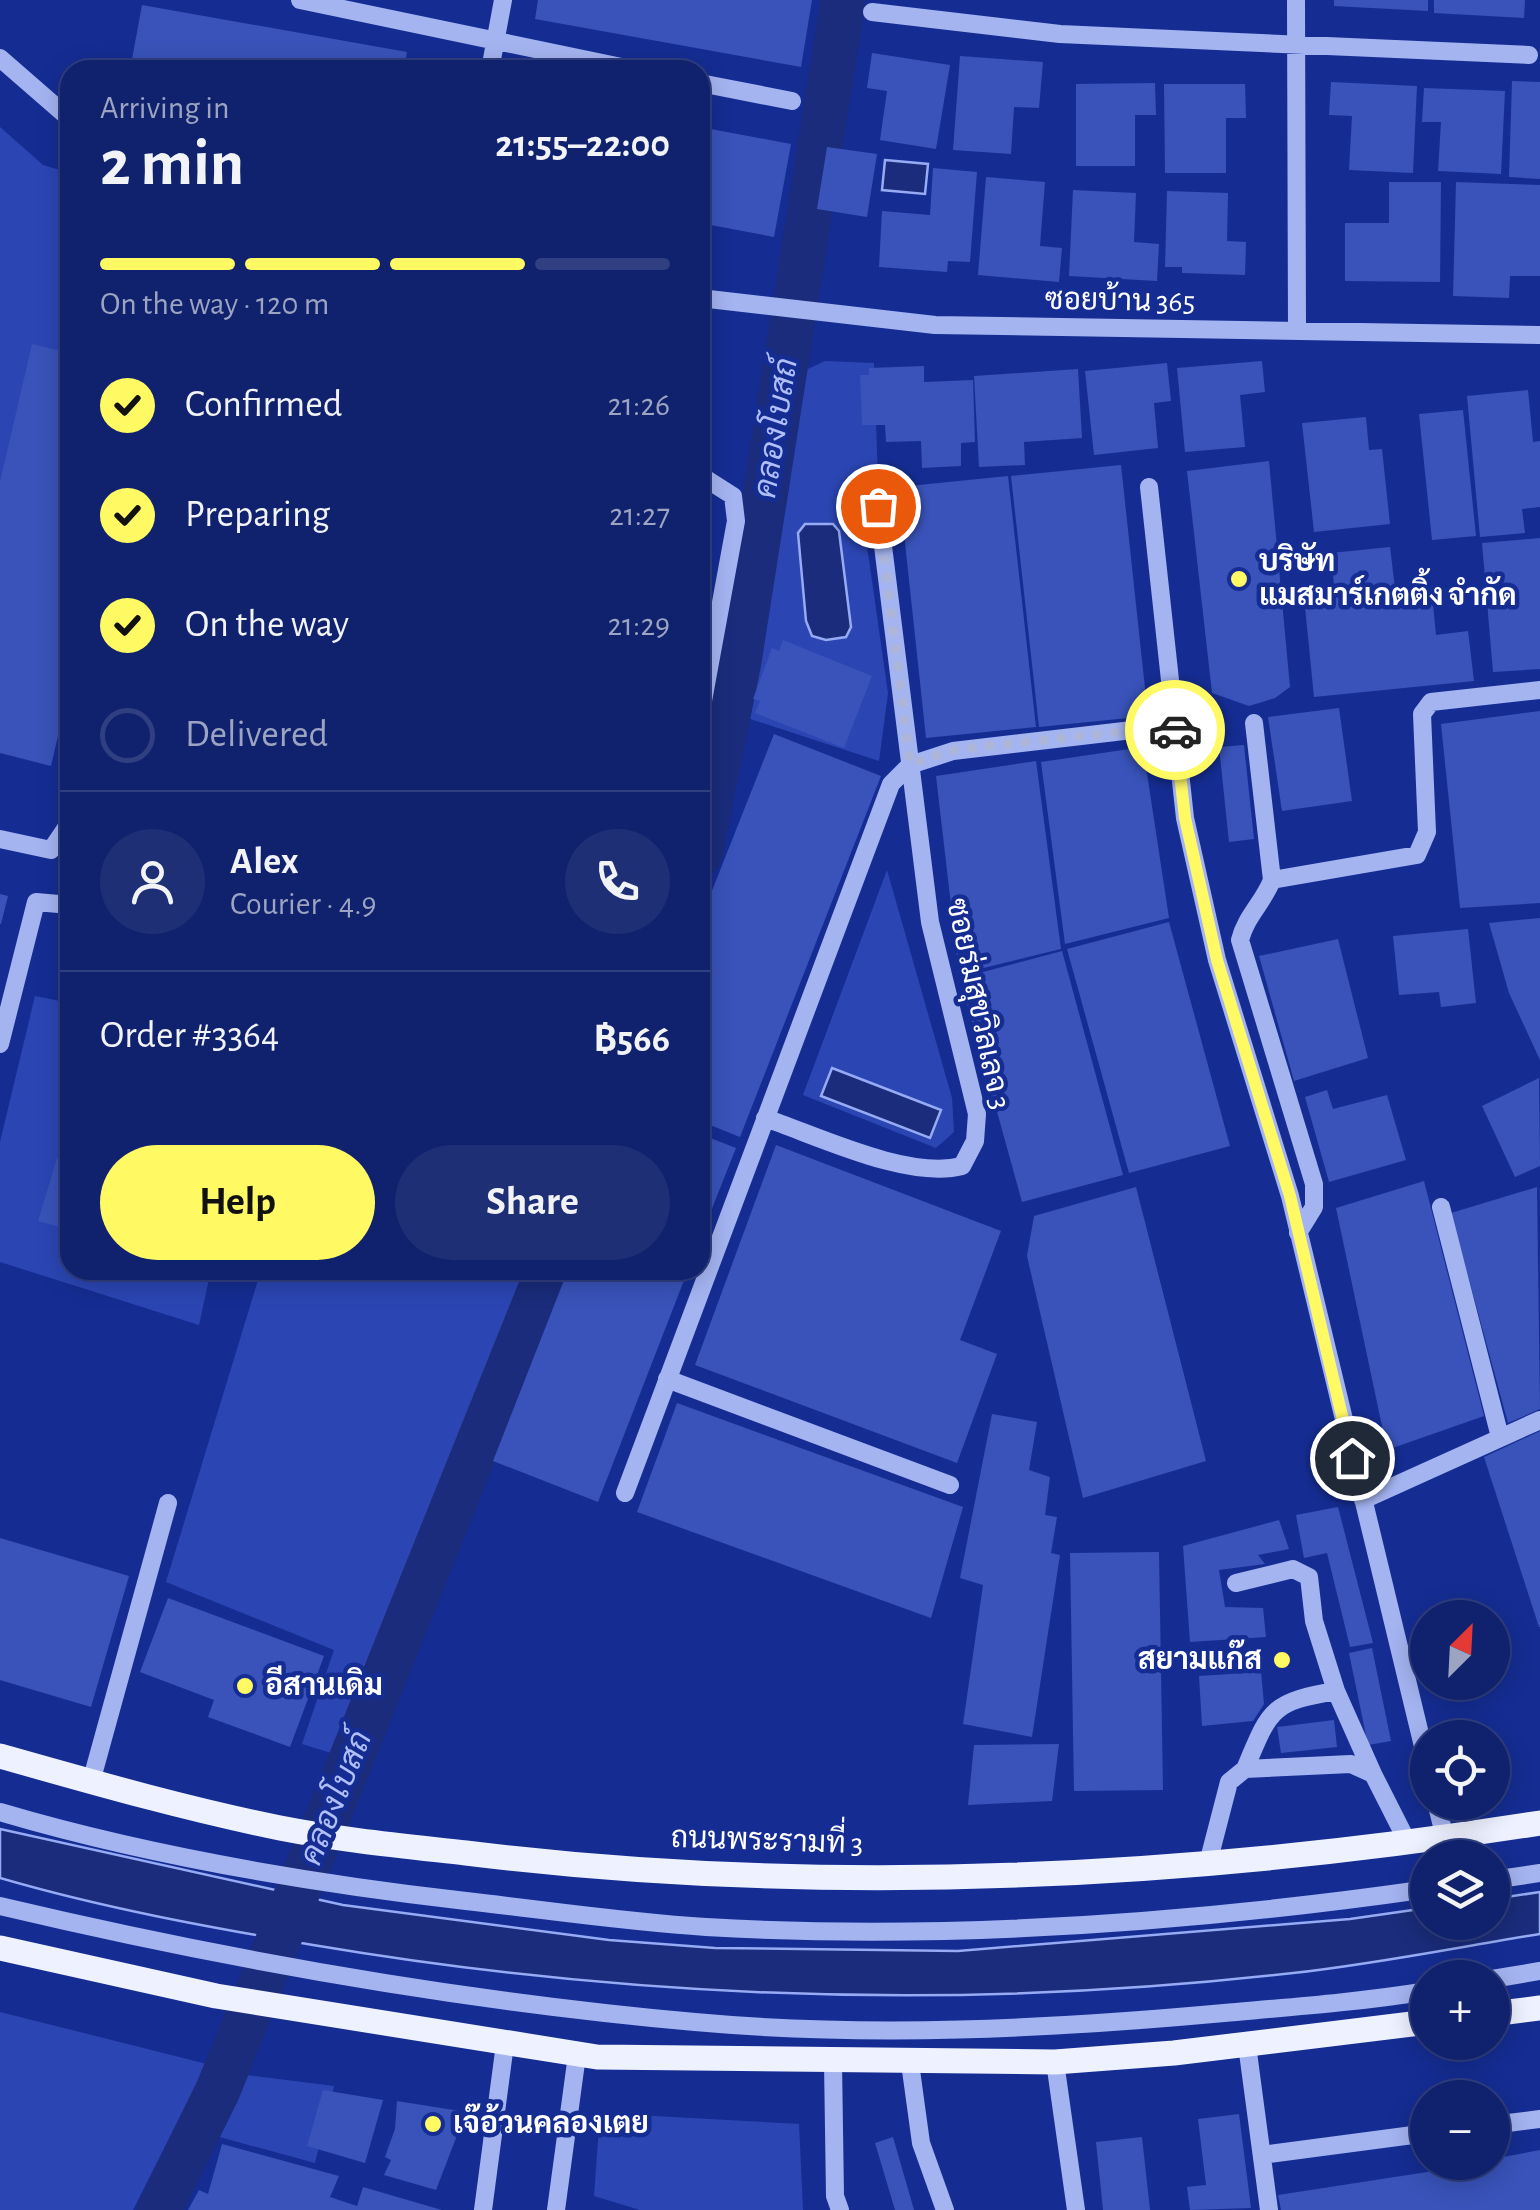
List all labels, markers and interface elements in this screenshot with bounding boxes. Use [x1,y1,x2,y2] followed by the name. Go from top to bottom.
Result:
[100,92,229,124] text: Arriving in
[495,126,670,164] text: 21:55–22:00
[100,132,244,197] text: 2 min
[1045,278,1195,317] street label: ซอยบ้าน 365
[100,288,329,320] text: On the way · 120 m
[743,351,803,500] water label: คลองโบสถ์
[100,378,155,433] icon: check
[185,386,342,424] text: Confirmed
[608,389,670,421] text: 21:26
[836,464,921,549] pin
[851,479,906,534] icon: bag
[100,488,155,543] icon: check
[185,496,330,534] text: Preparing
[609,499,670,531] text: 21:27
[1259,542,1517,611] place label: บริษัท แมสมาร์เกตติ้ง จำกัด
[1228,568,1250,590] marker: บริษัท แมสมาร์เกตติ้ง จำกัด
[100,598,155,653] icon: check
[185,606,349,644] text: On the way
[608,609,670,641] text: 21:29
[1125,680,1225,780] courier
[1148,703,1203,758] icon: car
[185,716,328,754] text: Delivered
[100,829,205,934] button: person
[565,829,670,934] button: phone
[230,843,299,881] text: Alex
[230,888,377,920] text: Courier · 4.9
[936,895,1019,1113] street label: ซอยร่มสุขวิลเลจ 3
[100,1017,279,1055] text: Order #3364
[594,1021,670,1059] text: ฿566
[100,1145,375,1260] button: Help
[395,1145,670,1260] button: Share
[1310,1416,1395,1501] pin
[1325,1431,1380,1486] icon: home
[1410,1600,1510,1700] north arrow
[1410,1600,1510,2180] map controls
[1138,1639,1262,1675] place label: สยามแก๊ส
[1271,1649,1293,1671] marker: สยามแก๊ส
[265,1665,383,1701] place label: อีสานเดิม
[234,1675,256,1697] marker: อีสานเดิม
[1410,1720,1510,1820] button: locate
[289,1721,379,1869] water label: คลองโบสถ์
[670,1811,864,1859] street label: ถนนพระรามที่ 3
[1410,1840,1510,1940] button: layers
[1410,1960,1510,2060] button: +
[1410,2080,1510,2180] button: −
[453,2103,649,2139] place label: เจ๊อ้วนคลองเตย
[422,2113,444,2135] marker: เจ๊อ้วนคลองเตย

